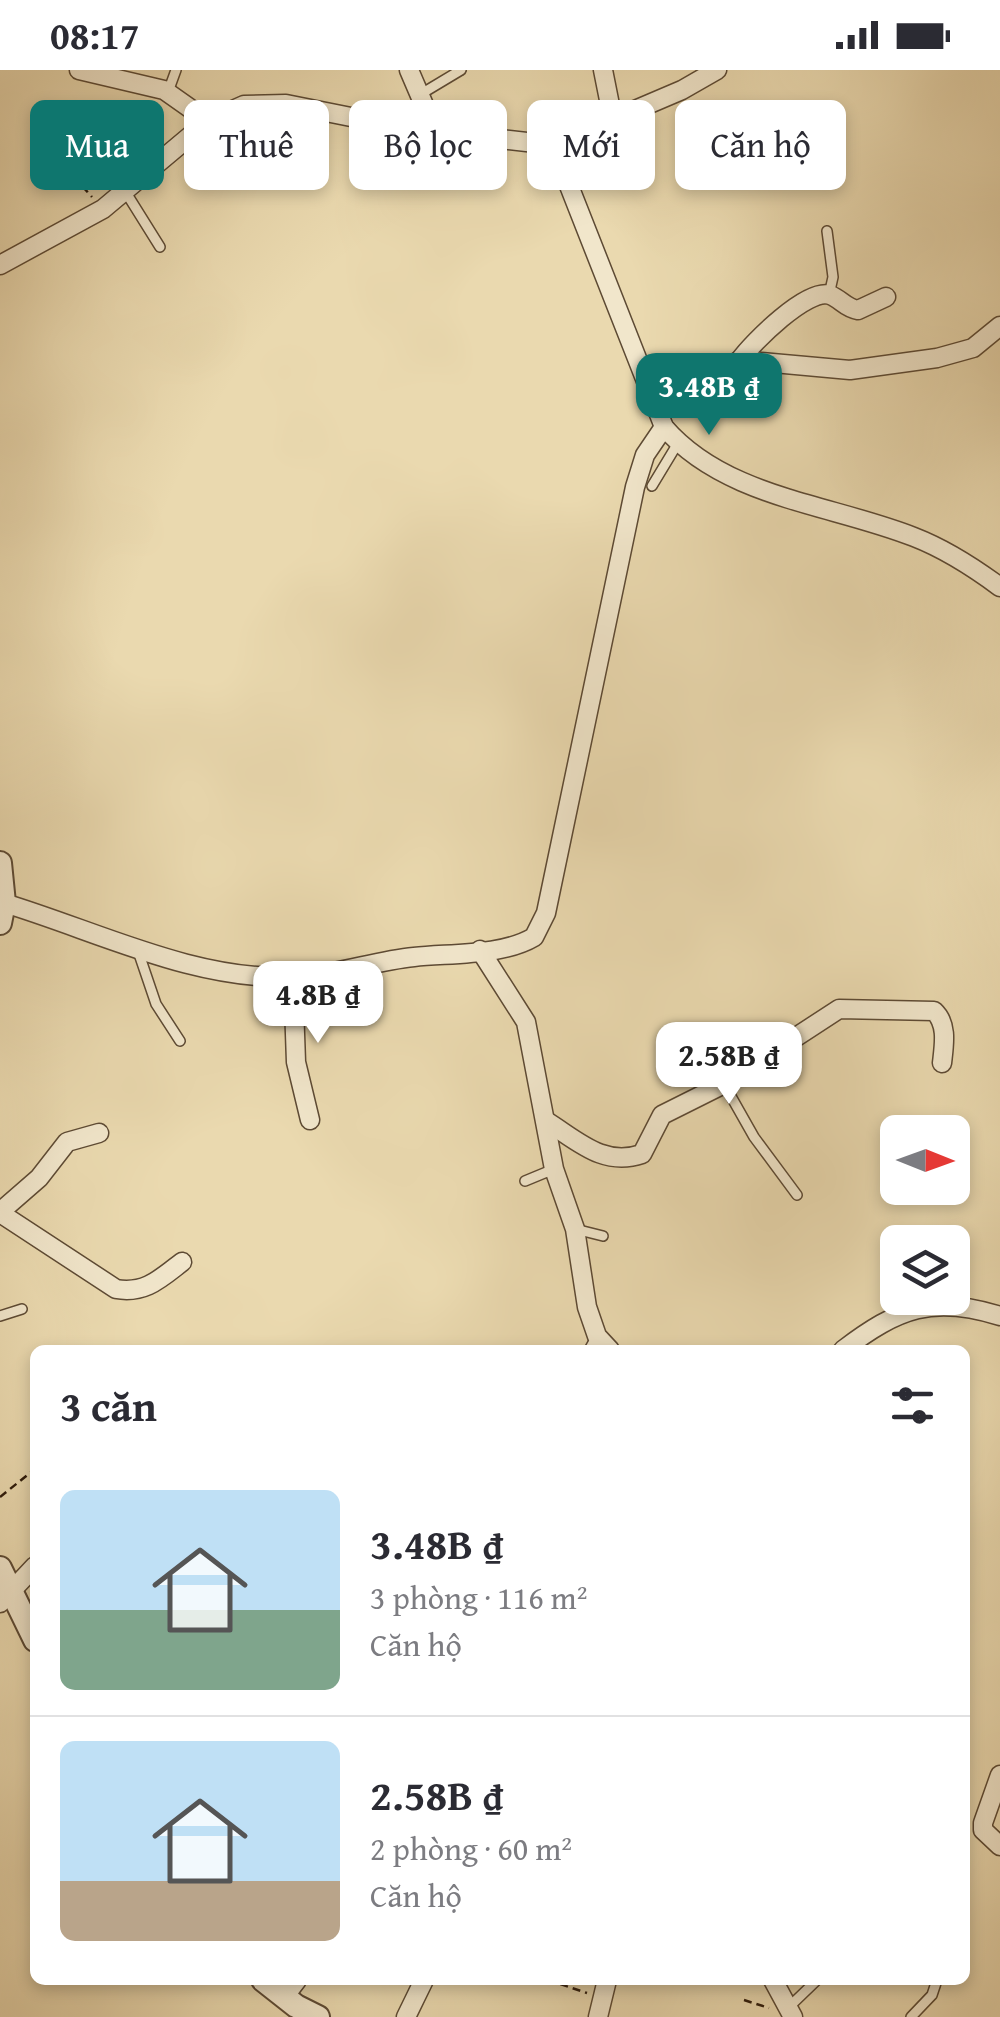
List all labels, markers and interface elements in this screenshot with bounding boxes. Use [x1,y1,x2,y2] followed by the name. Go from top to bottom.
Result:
[50,7,140,63] text: 08:17
[30,100,164,190] chip: Mua
[184,100,329,190] chip: Thuê
[349,100,507,190] chip: Bộ lọc
[527,100,655,190] chip: Mới
[675,100,846,190] chip: Căn hộ
[617,353,801,438] pin: 3.48B ₫
[658,362,760,409] text: 3.48B ₫
[237,961,399,1046] pin: 4.8B ₫
[275,970,361,1017] text: 4.8B ₫
[637,1022,821,1107] pin: 2.58B ₫
[678,1031,780,1078] text: 2.58B ₫
[880,1115,970,1205] north arrow
[880,1115,970,1315] map controls
[880,1225,970,1315] button: layers
[60,1375,157,1436] text: 3 căn
[885,1378,940,1433] icon: filters
[370,1513,504,1574] text: 3.48B ₫
[140,1530,260,1650] icon: home
[370,1574,588,1621] text: 3 phòng · 116 m²
[370,1621,462,1668] text: Căn hộ
[370,1764,504,1825] text: 2.58B ₫
[140,1781,260,1901] icon: home
[370,1825,572,1872] text: 2 phòng · 60 m²
[370,1872,462,1919] text: Căn hộ

